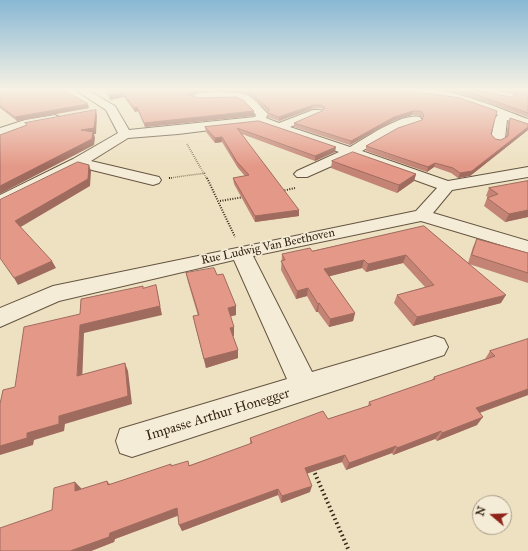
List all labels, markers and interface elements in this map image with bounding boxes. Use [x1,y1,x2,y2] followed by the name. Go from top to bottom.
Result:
[200,226,336,268] street label: Rue Ludwig Van Beethoven
[144,385,292,445] street label: Impasse Arthur Honegger
[472,495,512,535] north arrow
[473,505,489,518] text: N

